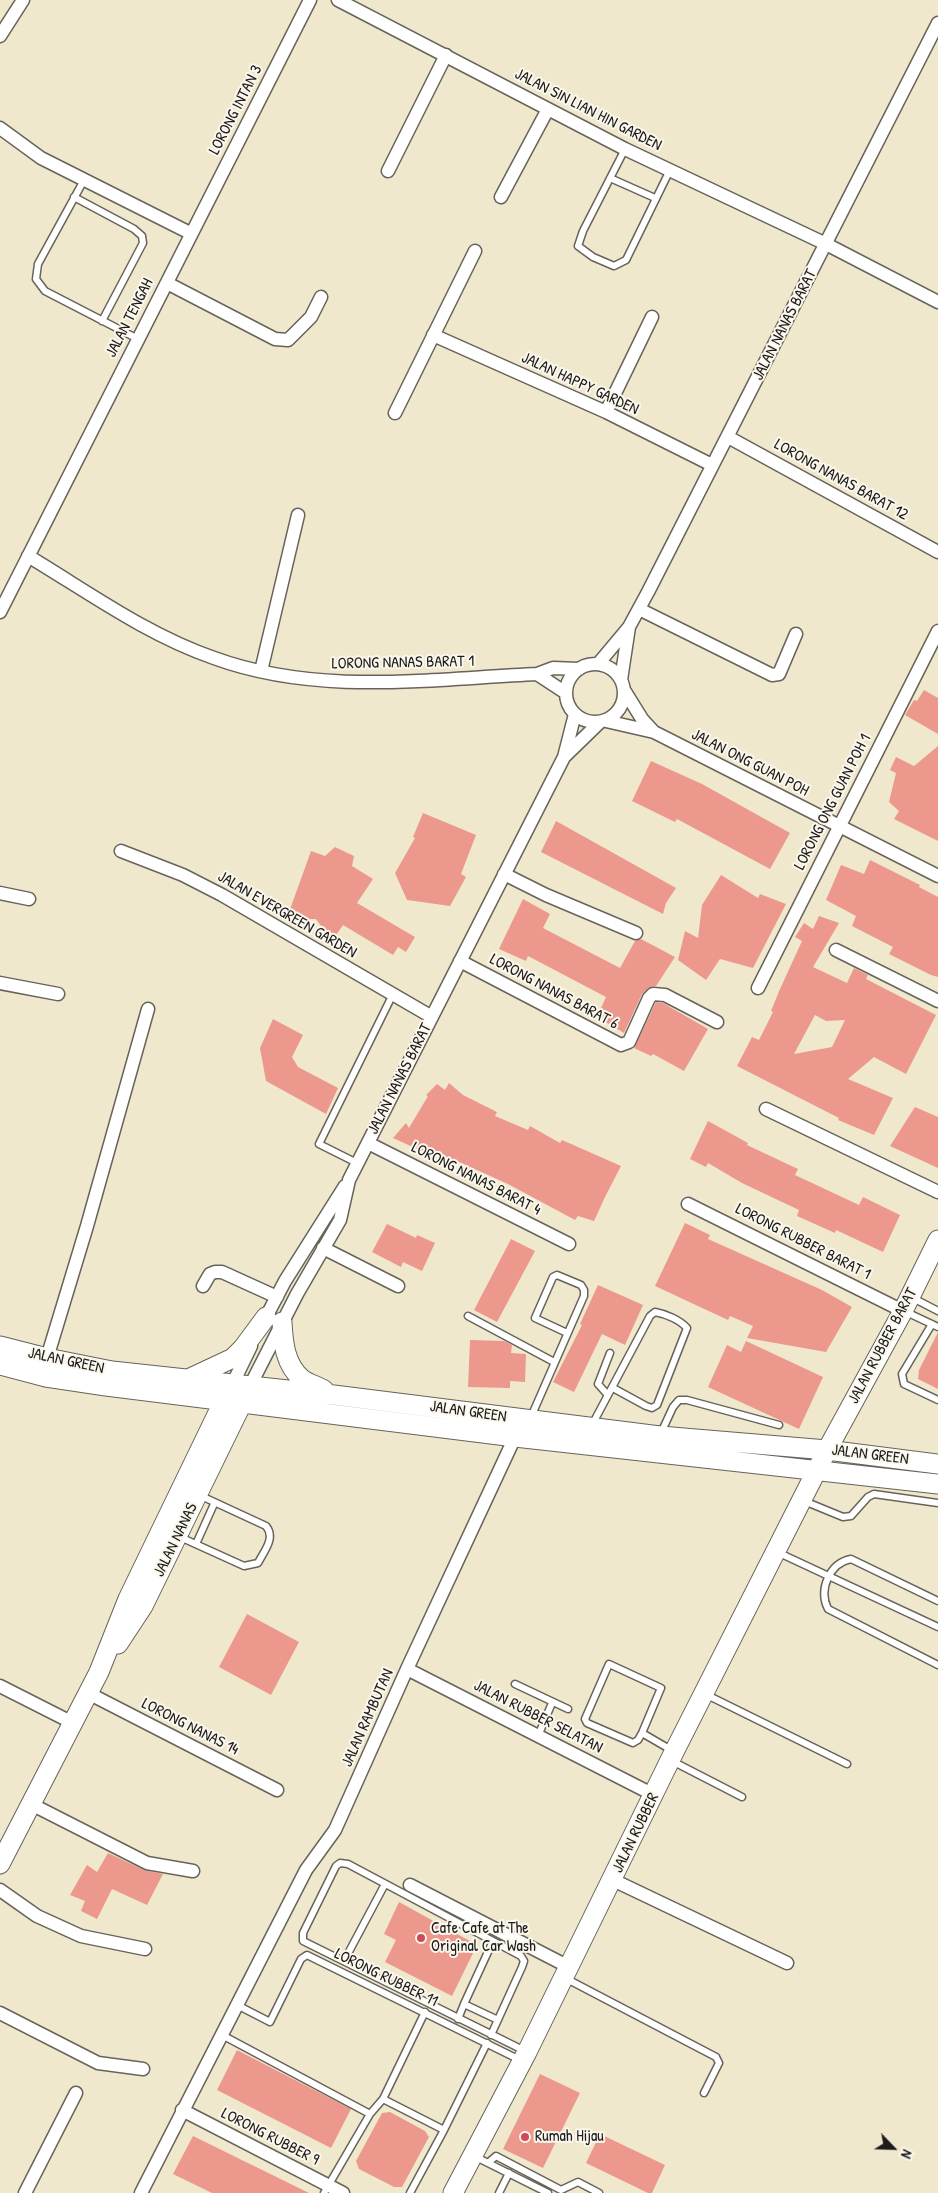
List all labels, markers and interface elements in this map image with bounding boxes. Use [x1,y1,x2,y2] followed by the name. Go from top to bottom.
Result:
[205,62,267,158] street label: LORONG INTAN 3
[511,65,665,155] street label: JALAN SIN LIAN HIN GARDEN
[749,266,821,384] street label: JALAN NANAS BARAT
[102,275,158,361] street label: JALAN TENGAH
[518,348,642,420] street label: JALAN HAPPY GARDEN
[771,435,911,525] street label: LORONG NANAS BARAT 12
[332,652,474,674] street label: LORONG NANAS BARAT 1
[688,725,812,801] street label: JALAN ONG GUAN POH
[790,731,876,873] street label: LORONG ONG GUAN POH 1
[214,867,360,963] street label: JALAN EVERGREEN GARDEN
[486,950,622,1034] street label: LORONG NANAS BARAT 6
[364,1020,436,1138] street label: JALAN NANAS BARAT
[408,1138,544,1220] street label: LORONG NANAS BARAT 4
[732,1200,874,1284] street label: LORONG RUBBER BARAT 1
[844,1285,922,1407] street label: JALAN RUBBER BARAT
[26,1344,106,1378] street label: JALAN GREEN
[428,1397,508,1427] street label: JALAN GREEN
[830,1441,910,1469] street label: JALAN GREEN
[150,1500,202,1580] street label: JALAN NANAS
[338,1666,398,1770] street label: JALAN RAMBUTAN
[470,1676,606,1758] street label: JALAN RUBBER SELATAN
[138,1694,242,1760] street label: LORONG NANAS 14
[608,1790,664,1876] street label: JALAN RUBBER
[431,1919,536,1957] place label: Cafe Cafe at The Original Car Wash
[415,1932,427,1944] marker: Cafe Cafe at The Original Car Wash
[331,1945,441,2011] street label: LORONG RUBBER 11
[218,2104,322,2170] street label: LORONG RUBBER 9
[868,2123,918,2173] north arrow
[535,2127,604,2147] place label: Rumah Hijau
[519,2131,531,2143] marker: Rumah Hijau
[897,2147,917,2162] text: N

